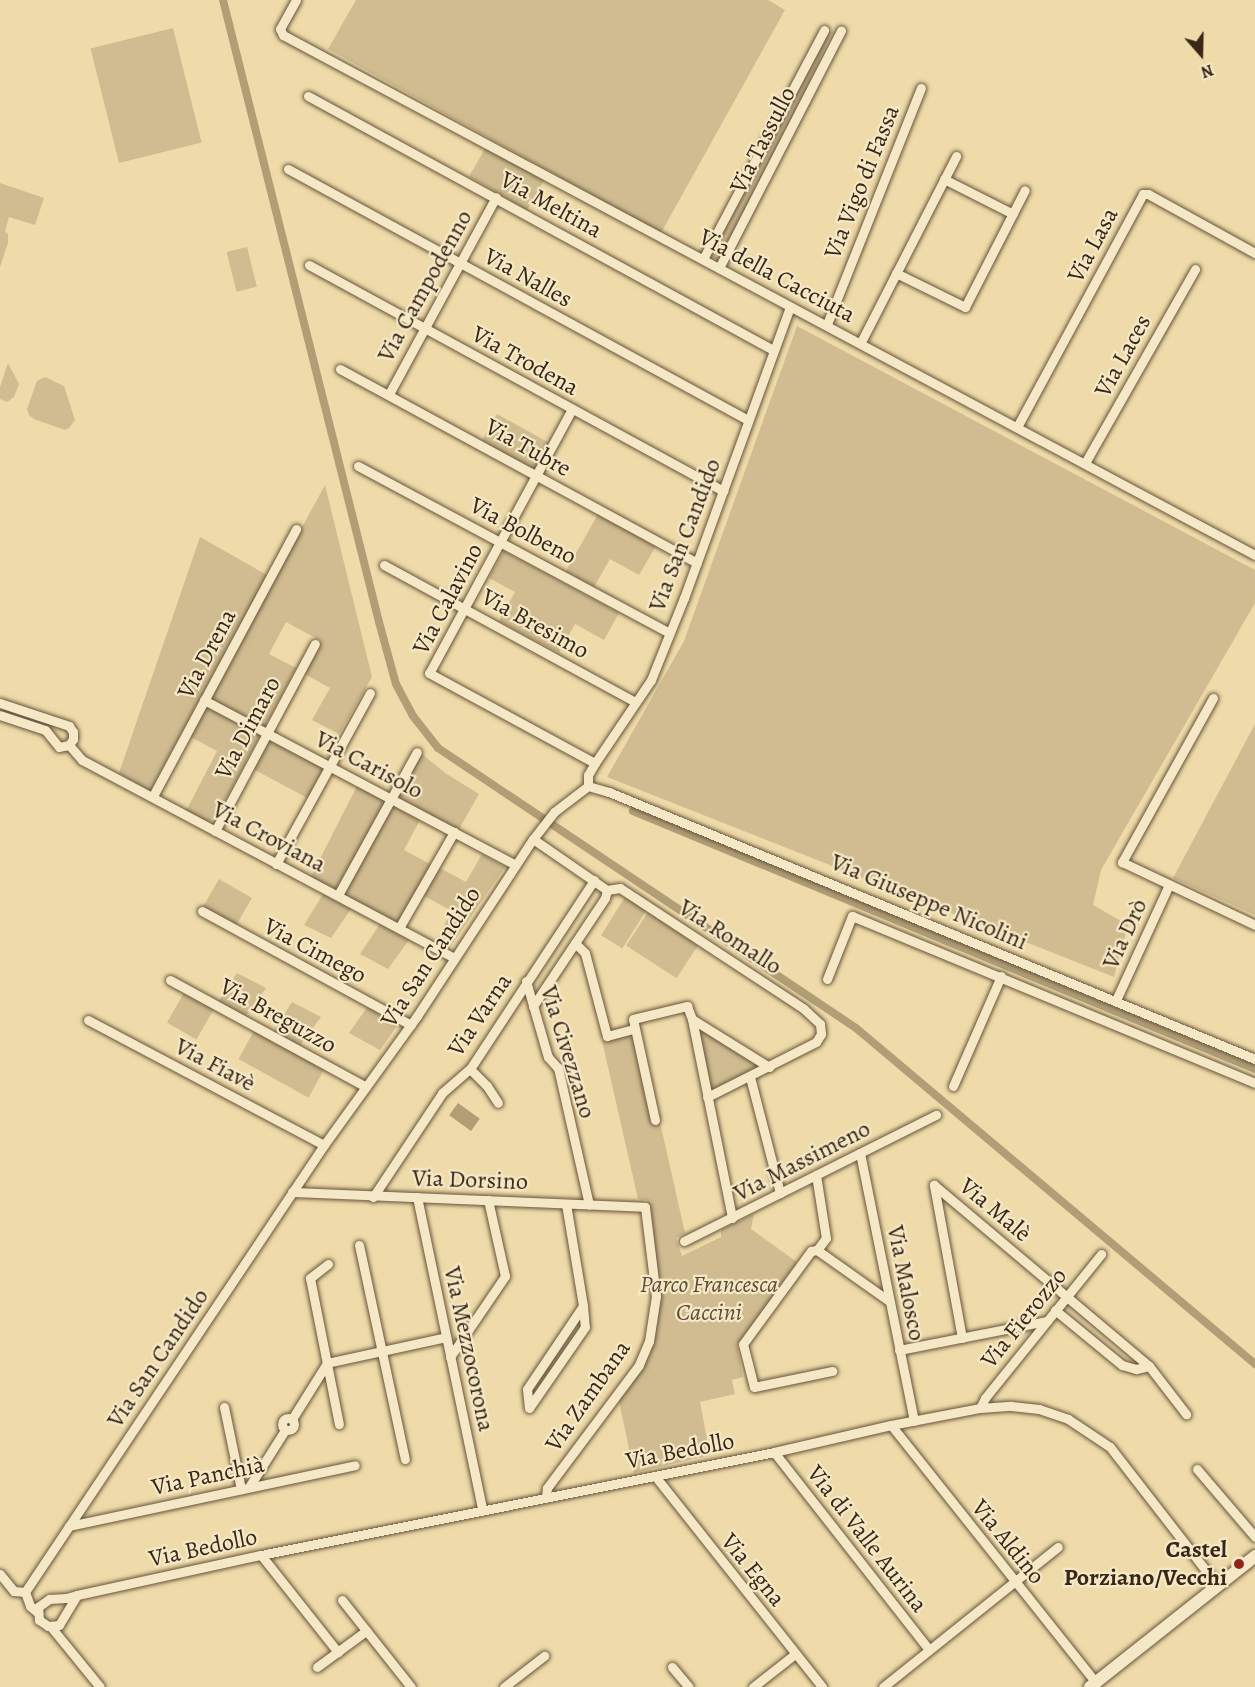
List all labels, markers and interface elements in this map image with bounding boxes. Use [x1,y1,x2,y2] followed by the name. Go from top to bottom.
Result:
[1171,24,1231,84] north arrow
[1198,59,1216,83] text: N
[724,82,802,198] street label: Via Tassullo
[818,101,906,263] street label: Via Vigo di Fassa
[495,165,607,245] street label: Via Meltina
[1061,203,1125,287] street label: Via Lasa
[371,205,479,367] street label: Via Campodenno
[694,223,860,329] street label: Via della Cacciuta
[479,242,577,314] street label: Via Nalles
[1089,310,1157,402] street label: Via Laces
[467,320,583,402] street label: Via Trodena
[480,413,576,483] street label: Via Tubre
[643,454,727,616] street label: Via San Candido
[465,491,581,571] street label: Via Bolbeno
[407,538,489,660] street label: Via Calavino
[476,583,594,665] street label: Via Bresimo
[171,604,243,704] street label: Via Drena
[209,672,287,784] street label: Via Dimaro
[310,725,428,805] street label: Via Carisolo
[207,795,331,879] street label: Via Croviana
[826,848,1032,956] street label: Via Giuseppe Nicolini
[375,881,487,1033] street label: Via San Candido
[673,893,787,981] street label: Via Romallo
[1096,894,1154,974] street label: Via Drò
[259,912,371,990] street label: Via Cimego
[442,968,518,1062] street label: Via Varna
[215,972,341,1060] street label: Via Breguzzo
[534,982,602,1122] street label: Via Civezzano
[170,1032,260,1098] street label: Via Fiavè
[729,1114,875,1208] street label: Via Massimeno
[412,1164,528,1196] street label: Via Dorsino
[953,1172,1037,1248] street label: Via Malè
[881,1223,931,1343] street label: Via Malosco
[975,1262,1073,1374] street label: Via Fierozzo
[437,1264,501,1434] street label: Via Mezzocorona
[640,1271,778,1327] park label: Parco Francesca Caccini
[101,1283,215,1433] street label: Via San Candido
[539,1335,637,1457] street label: Via Zambana
[623,1426,737,1476] street label: Via Bedollo
[149,1450,267,1502] street label: Via Panchià
[801,1460,933,1618] street label: Via di Valle Aurina
[965,1494,1051,1590] street label: Via Aldino
[146,1523,260,1573] street label: Via Bedollo
[715,1528,791,1612] street label: Via Egna
[1064,1536,1227,1592] place label: Castel Porziano/Vecchi
[1232,1557,1246,1571] marker: Castel Porziano/Vecchi

